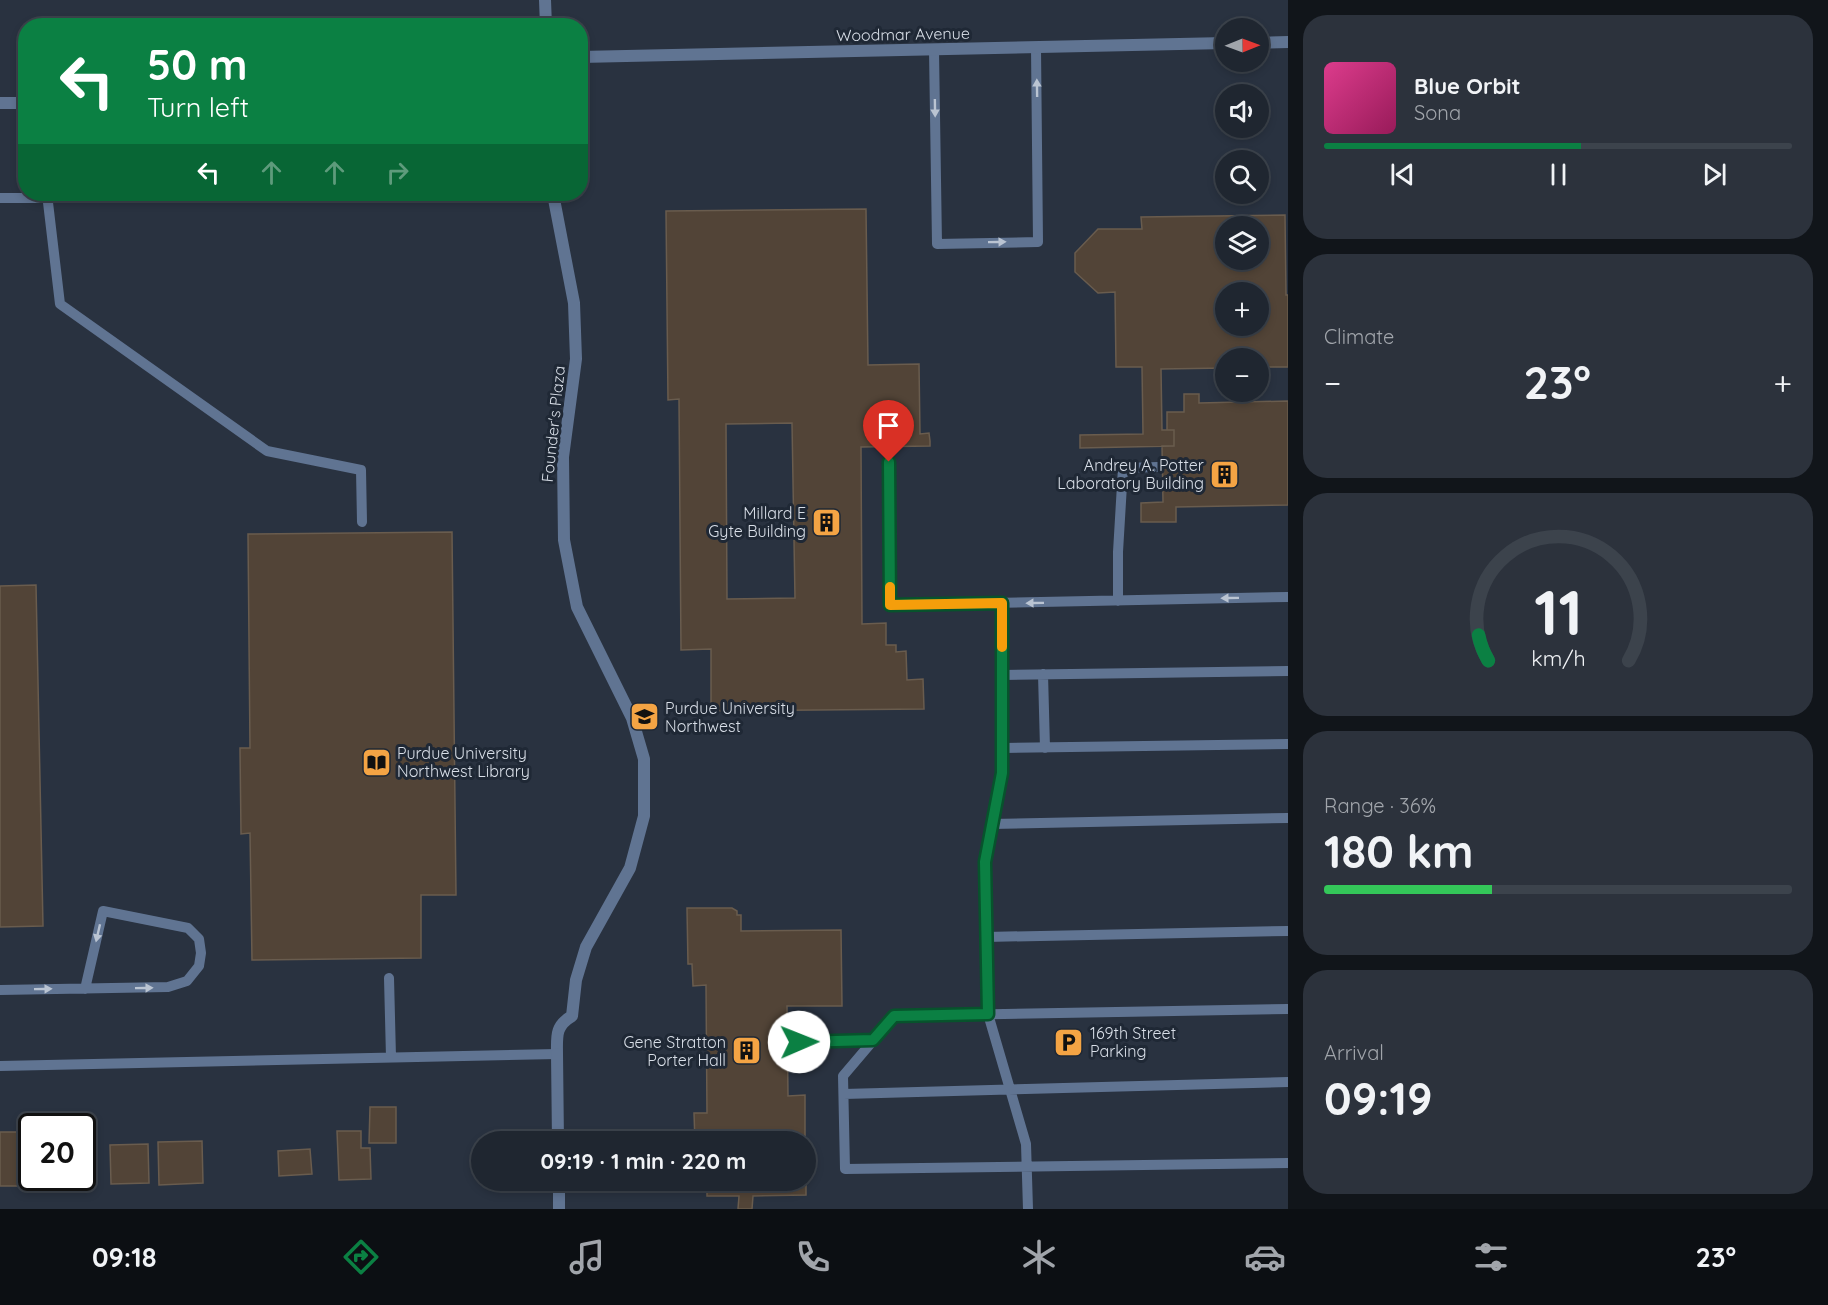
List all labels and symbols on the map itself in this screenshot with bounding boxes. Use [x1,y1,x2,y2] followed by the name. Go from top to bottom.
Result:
[1215,18,1269,72] north arrow
[836,23,970,45] street label: Woodmar Avenue
[1032,79,1041,98] one-way arrow
[930,99,940,118] one-way arrow
[987,238,1006,247] one-way arrow
[537,365,569,483] street label: Founder's Plaza
[863,400,914,462] pin
[1057,455,1204,493] place label: Andrey A. Potter Laboratory Building
[1209,458,1241,490] building icon: Andrey A. Potter Laboratory Building
[708,503,806,541] place label: Millard E Gyte Building
[811,506,843,538] building icon: Millard E Gyte Building
[1220,594,1239,603] one-way arrow
[1025,598,1044,607] one-way arrow
[665,698,795,736] place label: Purdue University Northwest
[628,701,660,733] school or university icon: Purdue University Northwest
[397,743,530,781] place label: Purdue University Northwest Library
[360,746,392,778] library icon: Purdue University Northwest Library
[92,924,102,943] one-way arrow
[134,983,153,992] one-way arrow
[33,984,52,994] one-way arrow
[767,1010,831,1074] position arrow
[1090,1023,1176,1061] place label: 169th Street Parking
[1053,1026,1085,1058] parking icon: 169th Street Parking
[623,1032,726,1070] place label: Gene Stratton Porter Hall
[731,1035,763,1067] building icon: Gene Stratton Porter Hall
[18,1113,96,1191] speed limit sign: 20

